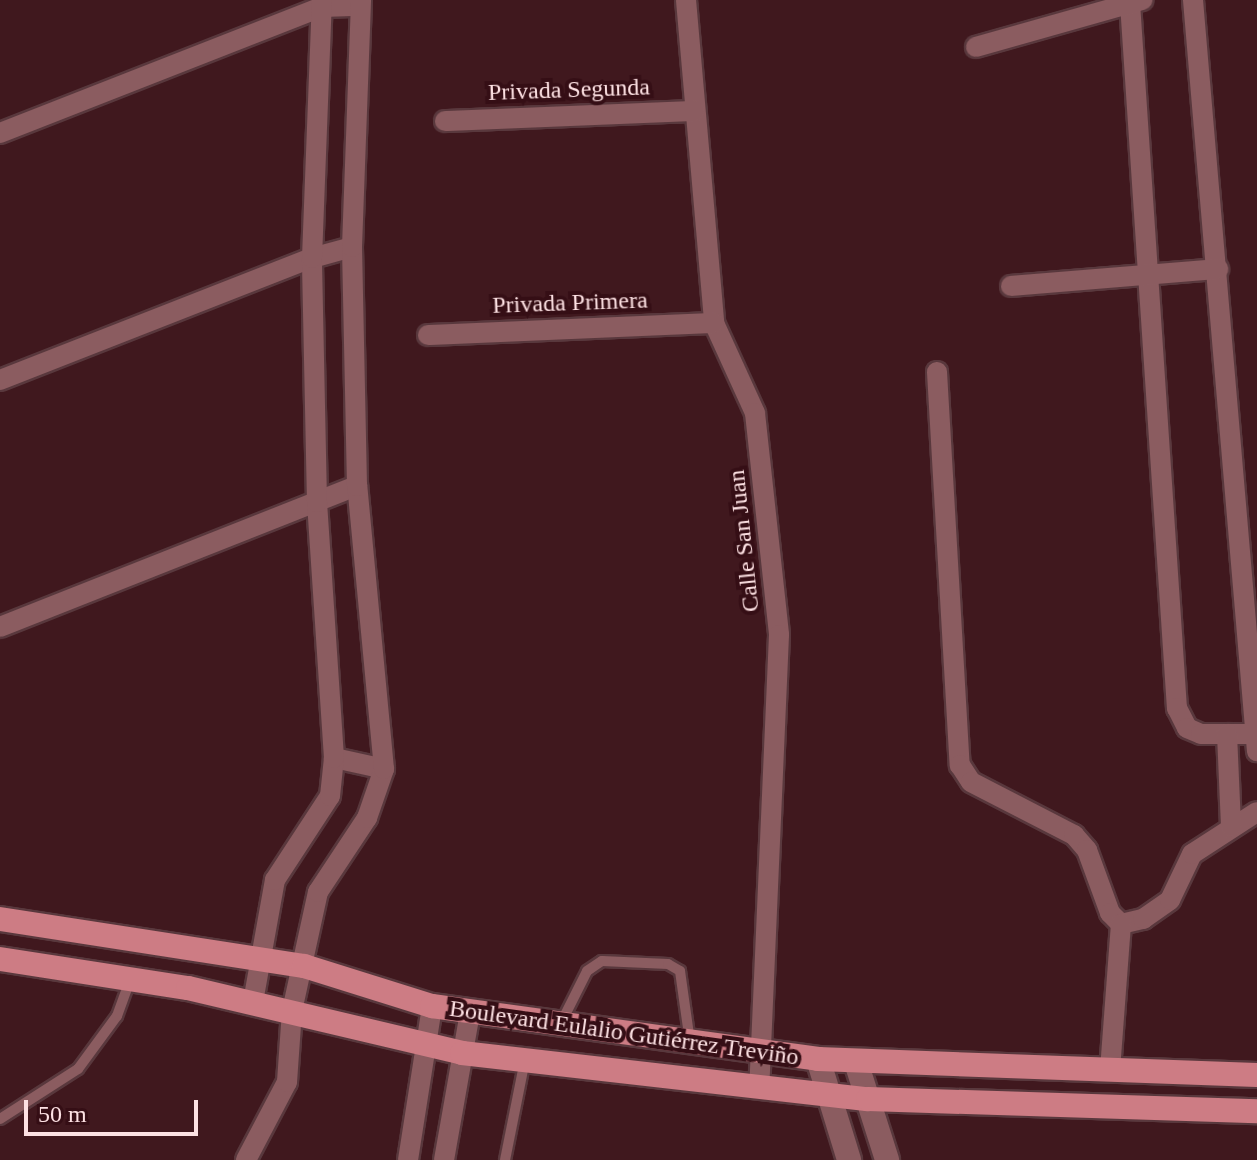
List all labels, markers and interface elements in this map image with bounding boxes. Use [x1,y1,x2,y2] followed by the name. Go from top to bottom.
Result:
[488,73,650,107] street label: Privada Segunda
[492,286,648,320] street label: Privada Primera
[722,469,766,613] street label: Calle San Juan
[447,994,801,1072] street label: Boulevard Eulalio Gutiérrez Treviño
[28,1084,202,1134] scale bar
[38,1101,87,1127] text: 50 m

